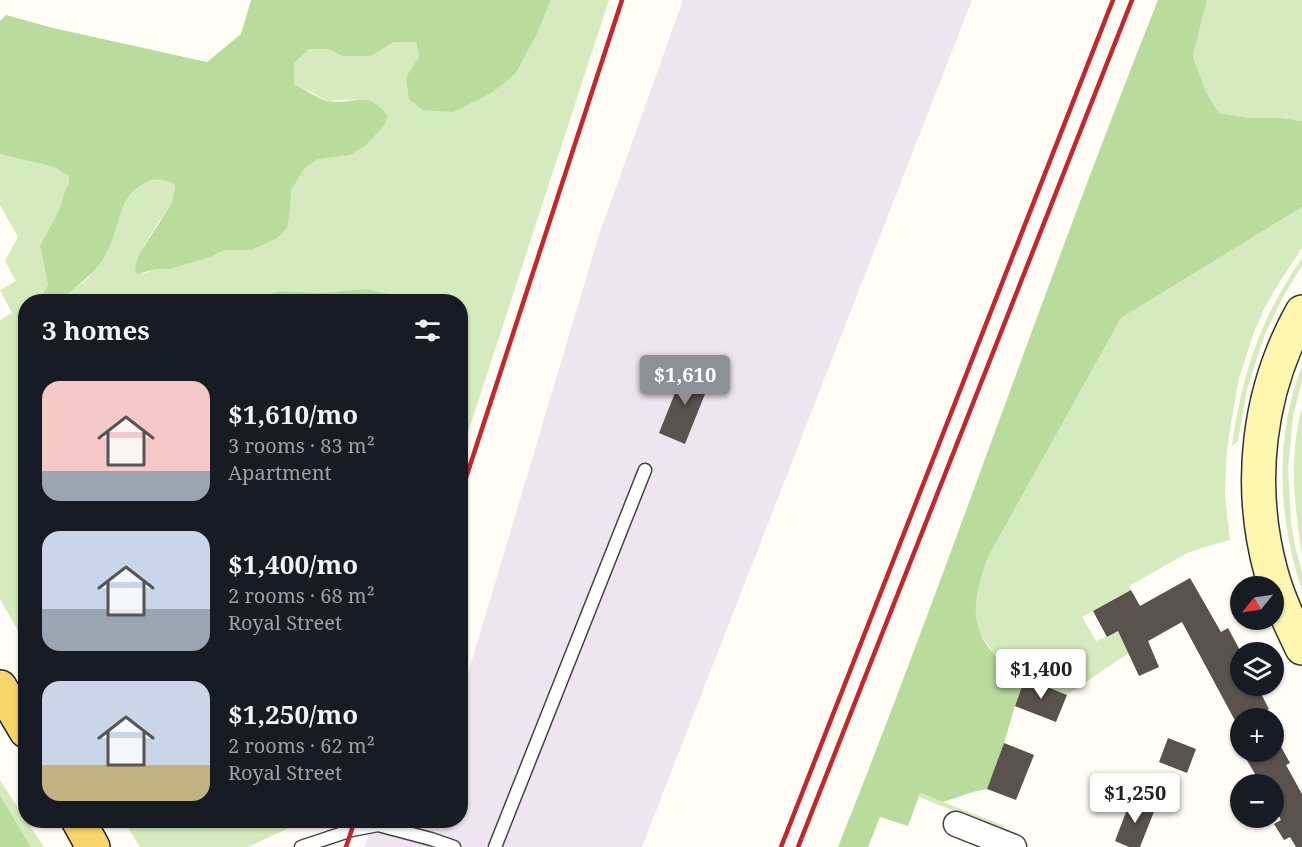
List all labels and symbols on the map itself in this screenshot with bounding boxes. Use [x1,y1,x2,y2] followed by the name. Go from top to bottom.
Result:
[636,355,734,406] pin: $1,610
[1230,576,1284,630] north arrow
[992,649,1090,700] pin: $1,400
[1086,773,1184,824] pin: $1,250

